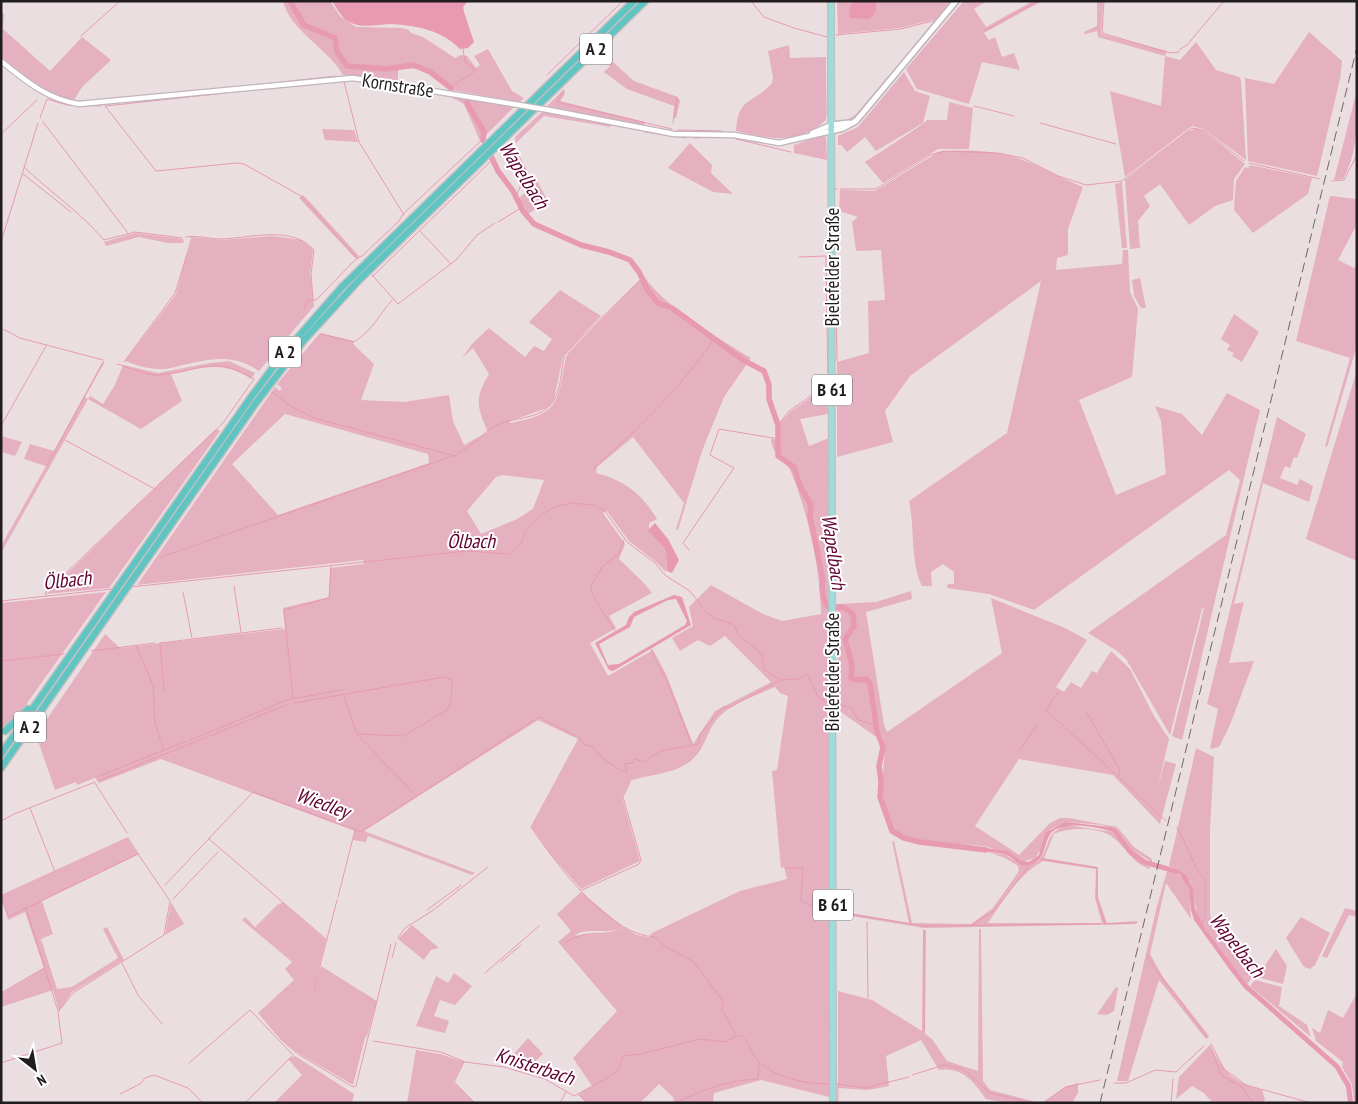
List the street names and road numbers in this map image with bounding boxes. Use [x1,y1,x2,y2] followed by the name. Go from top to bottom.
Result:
[580,34,612,64] road number: A 2
[361,68,436,103] street label: Kornstraße
[820,207,844,326] street label: Bielefelder Straße
[269,337,301,368] road number: A 2
[812,374,852,406] road number: B 61
[820,612,844,731] street label: Bielefelder Straße
[14,712,46,742] road number: A 2
[813,890,853,920] road number: B 61

